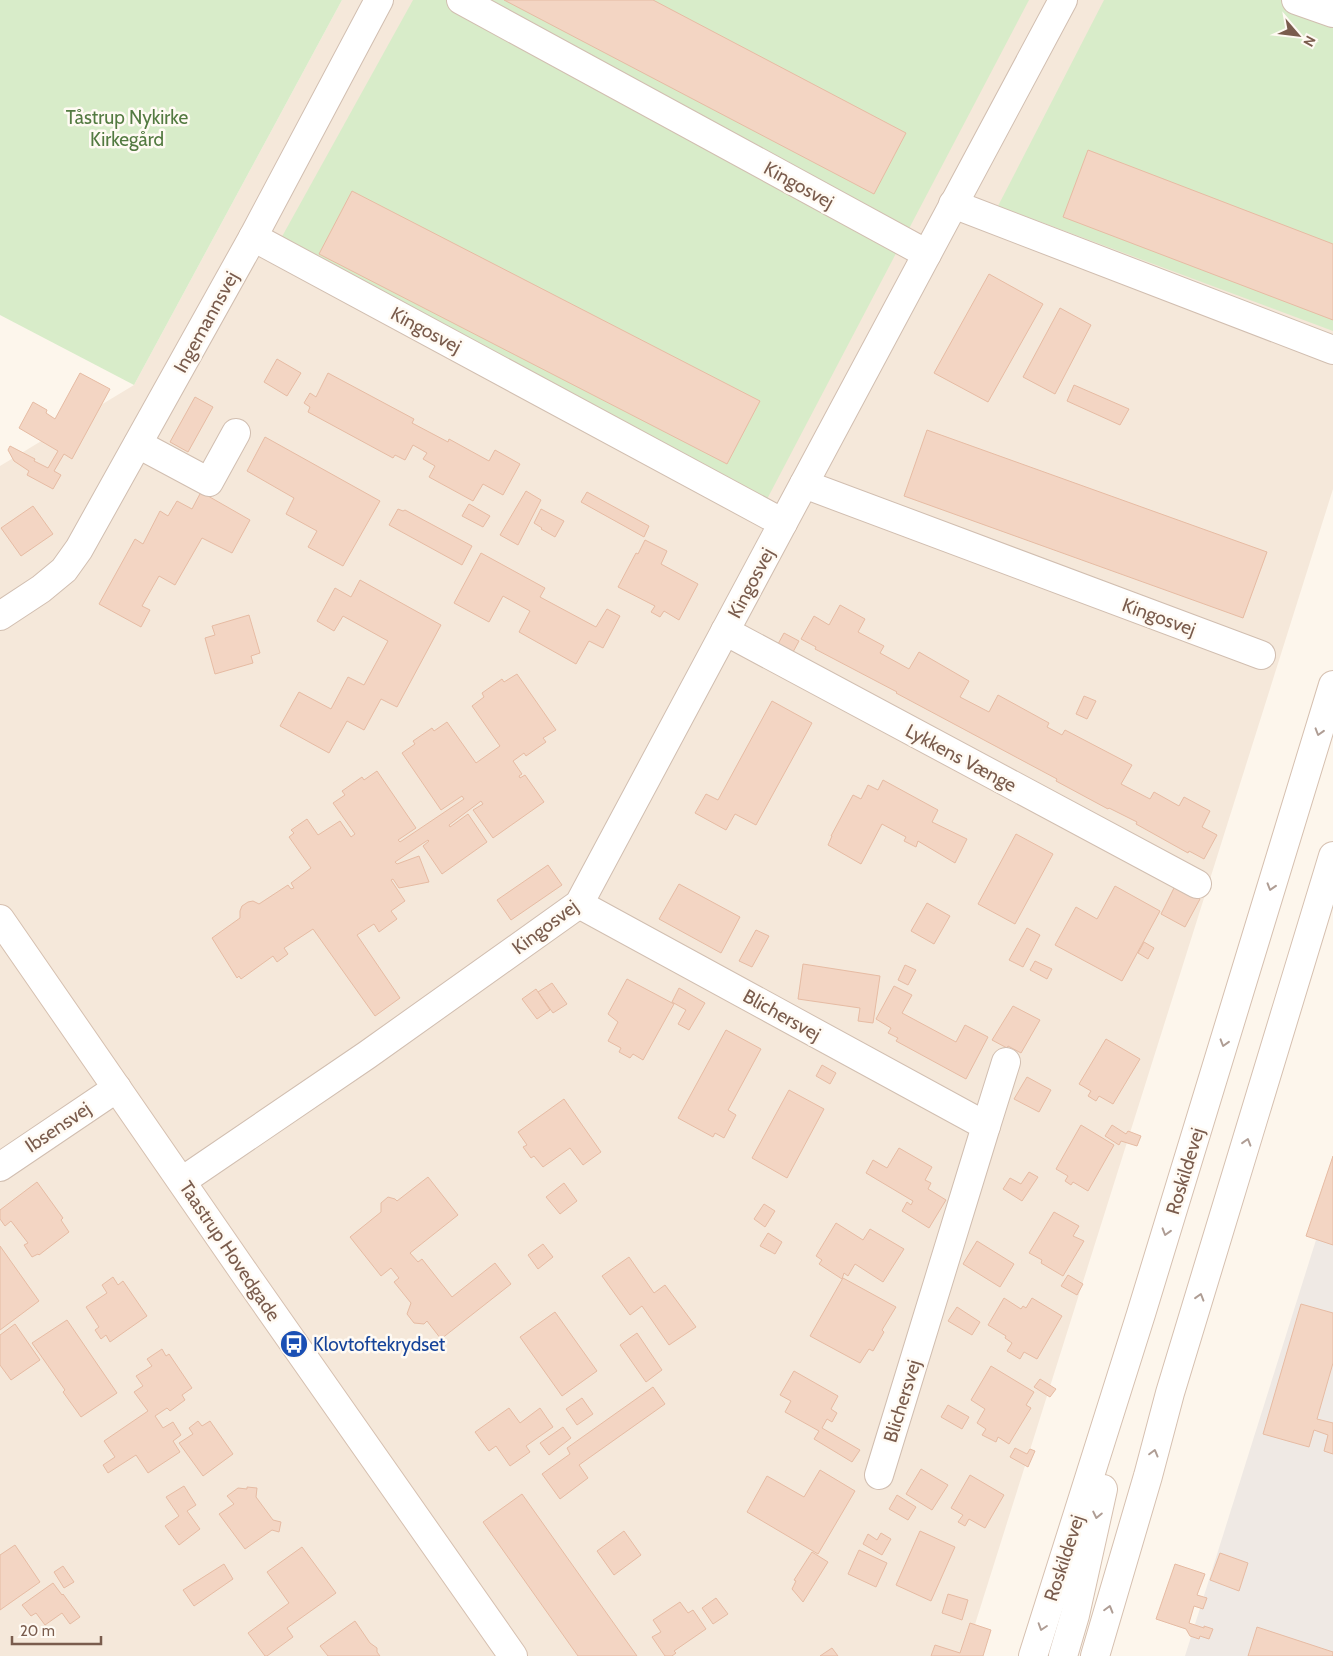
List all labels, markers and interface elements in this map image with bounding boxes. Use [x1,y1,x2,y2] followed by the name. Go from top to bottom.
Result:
[1273,10,1323,60] north arrow
[1299,33,1320,50] text: N
[66,106,188,151] park label: Tåstrup Nykirke Kirkegård
[760,156,838,214] street label: Kingosvej
[169,267,243,377] street label: Ingemannsvej
[387,302,465,358] street label: Kingosvej
[723,544,779,622] street label: Kingosvej
[1119,593,1199,641] street label: Kingosvej
[902,719,1021,797] street label: Lykkens Vænge
[1314,727,1324,736] one-way arrow
[1267,883,1277,891] one-way arrow
[508,895,582,959] street label: Kingosvej
[739,984,825,1046] street label: Blichersvej
[1220,1038,1230,1046] one-way arrow
[21,1097,95,1157] street label: Ibsensvej
[1161,1125,1209,1217] street label: Roskildevej
[1241,1138,1251,1146] one-way arrow
[175,1177,286,1326] street label: Taastrup Hovedgade
[1162,1227,1172,1235] one-way arrow
[1194,1294,1204,1302] one-way arrow
[279,1329,309,1359] bus stop icon: Klovtoftekrydset
[313,1333,446,1356] place label: Klovtoftekrydset
[879,1357,925,1445] street label: Blichersvej
[1148,1449,1159,1458] one-way arrow
[1092,1511,1103,1520] one-way arrow
[1039,1512,1089,1604] street label: Roskildevej
[1103,1606,1113,1614] one-way arrow
[12,1614,101,1646] scale bar
[20,1622,55,1640] text: 20 m
[1038,1623,1048,1631] one-way arrow

